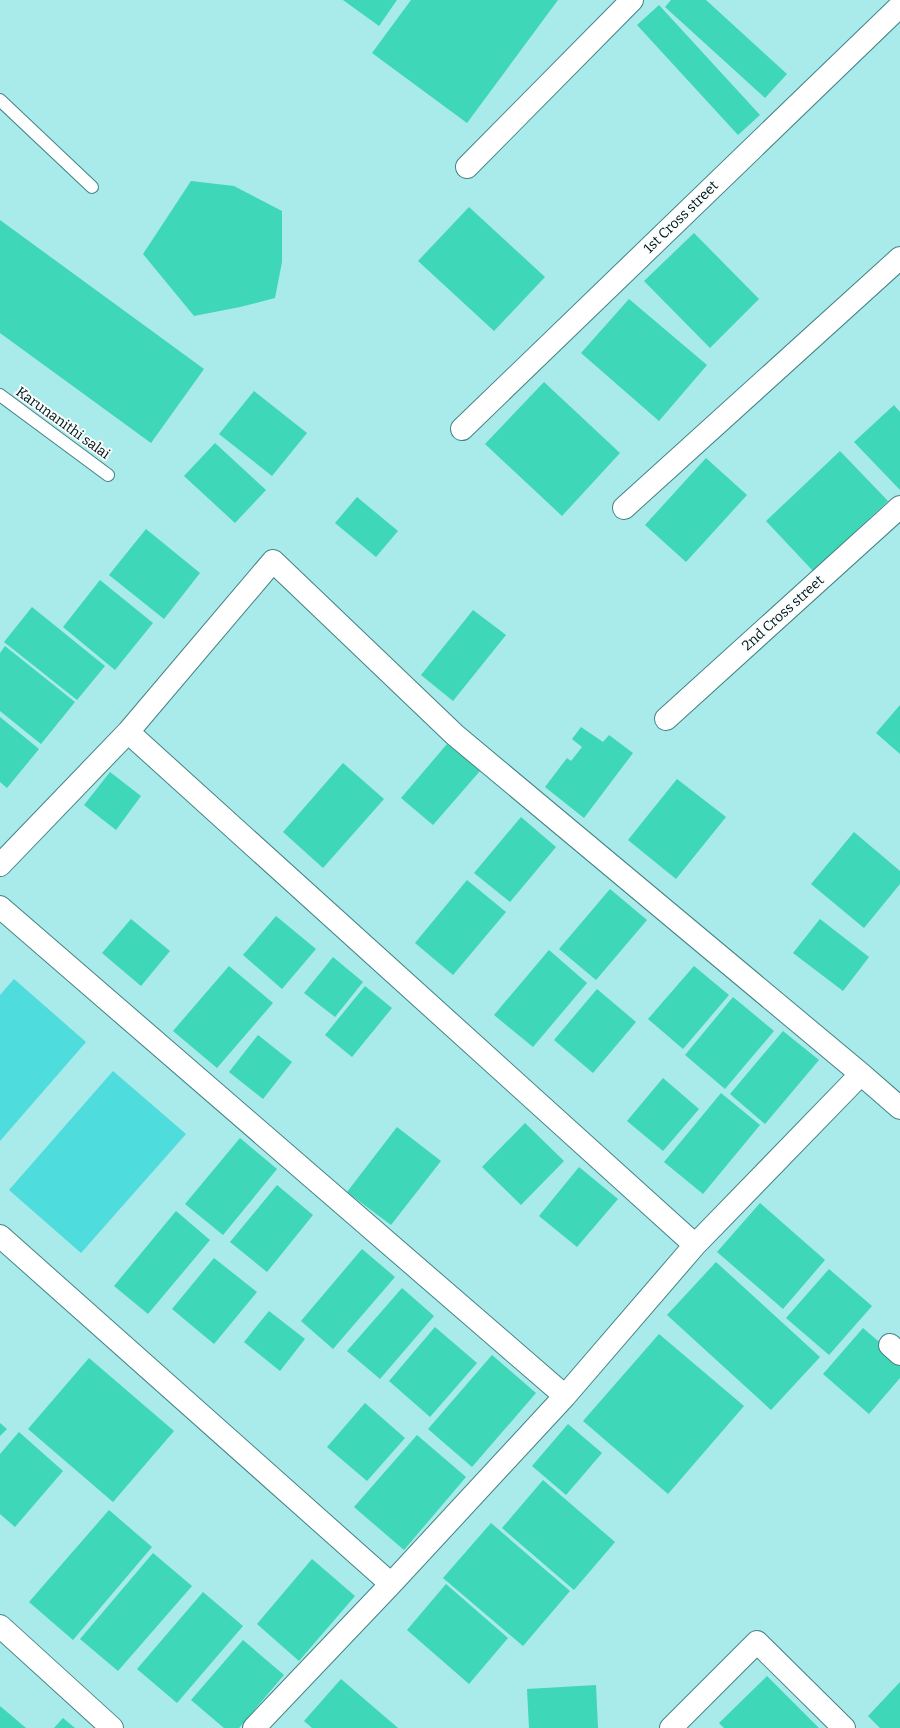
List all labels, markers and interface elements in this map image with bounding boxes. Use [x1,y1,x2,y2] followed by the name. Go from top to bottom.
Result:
[640,177,722,257] street label: 1st Cross street
[13,383,113,463] street label: Karunanithi salai
[739,572,827,654] street label: 2nd Cross street

